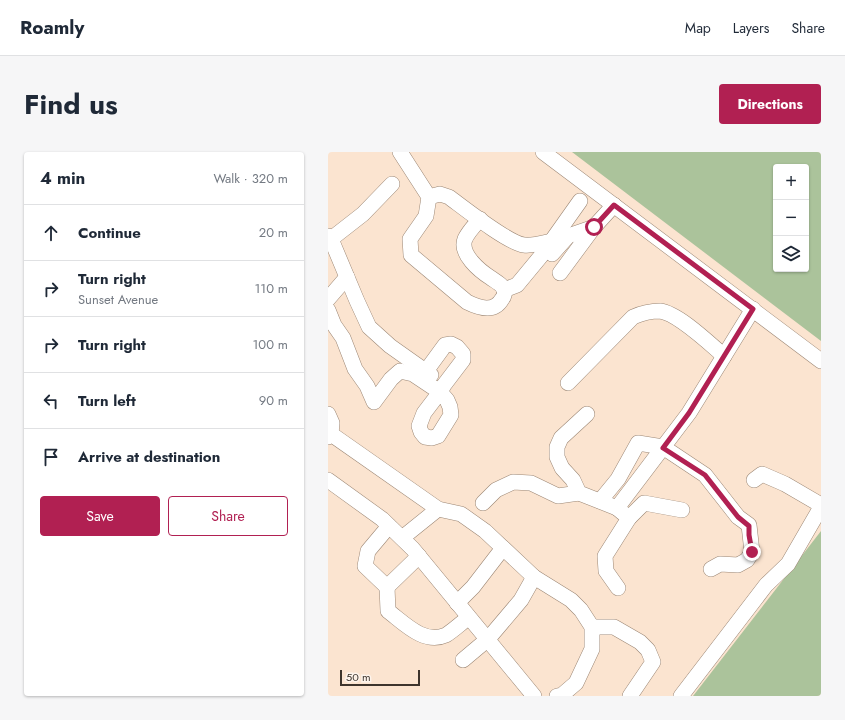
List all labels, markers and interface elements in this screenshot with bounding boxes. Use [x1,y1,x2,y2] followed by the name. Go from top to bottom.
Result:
[20,14,84,41] text: Roamly
[685,18,711,38] text: Map
[733,18,769,38] text: Layers
[791,18,825,38] text: Share
[24,84,118,125] text: Find us
[719,84,821,124] button: Directions
[773,164,809,272] map controls
[773,164,809,200] button: +
[40,166,85,190] text: 4 min
[213,169,288,188] text: Walk · 320 m
[773,200,809,236] button: −
[585,218,603,236] route start
[40,222,62,244] icon: ahead
[78,222,141,244] text: Continue
[259,223,288,242] text: 20 m
[773,236,809,272] button: layers
[78,268,146,290] text: Turn right
[40,278,62,300] icon: right
[254,279,288,298] text: 110 m
[78,290,158,309] text: Sunset Avenue
[40,334,62,356] icon: right
[78,334,146,356] text: Turn right
[253,335,288,354] text: 100 m
[40,390,62,412] icon: left
[78,390,136,412] text: Turn left
[259,391,288,410] text: 90 m
[40,446,62,468] icon: arrive
[78,446,220,468] text: Arrive at destination
[40,496,160,536] button: Save
[168,496,288,536] button: Share
[743,543,761,561] route end
[340,668,420,687] scale bar
[346,669,371,685] text: 50 m

